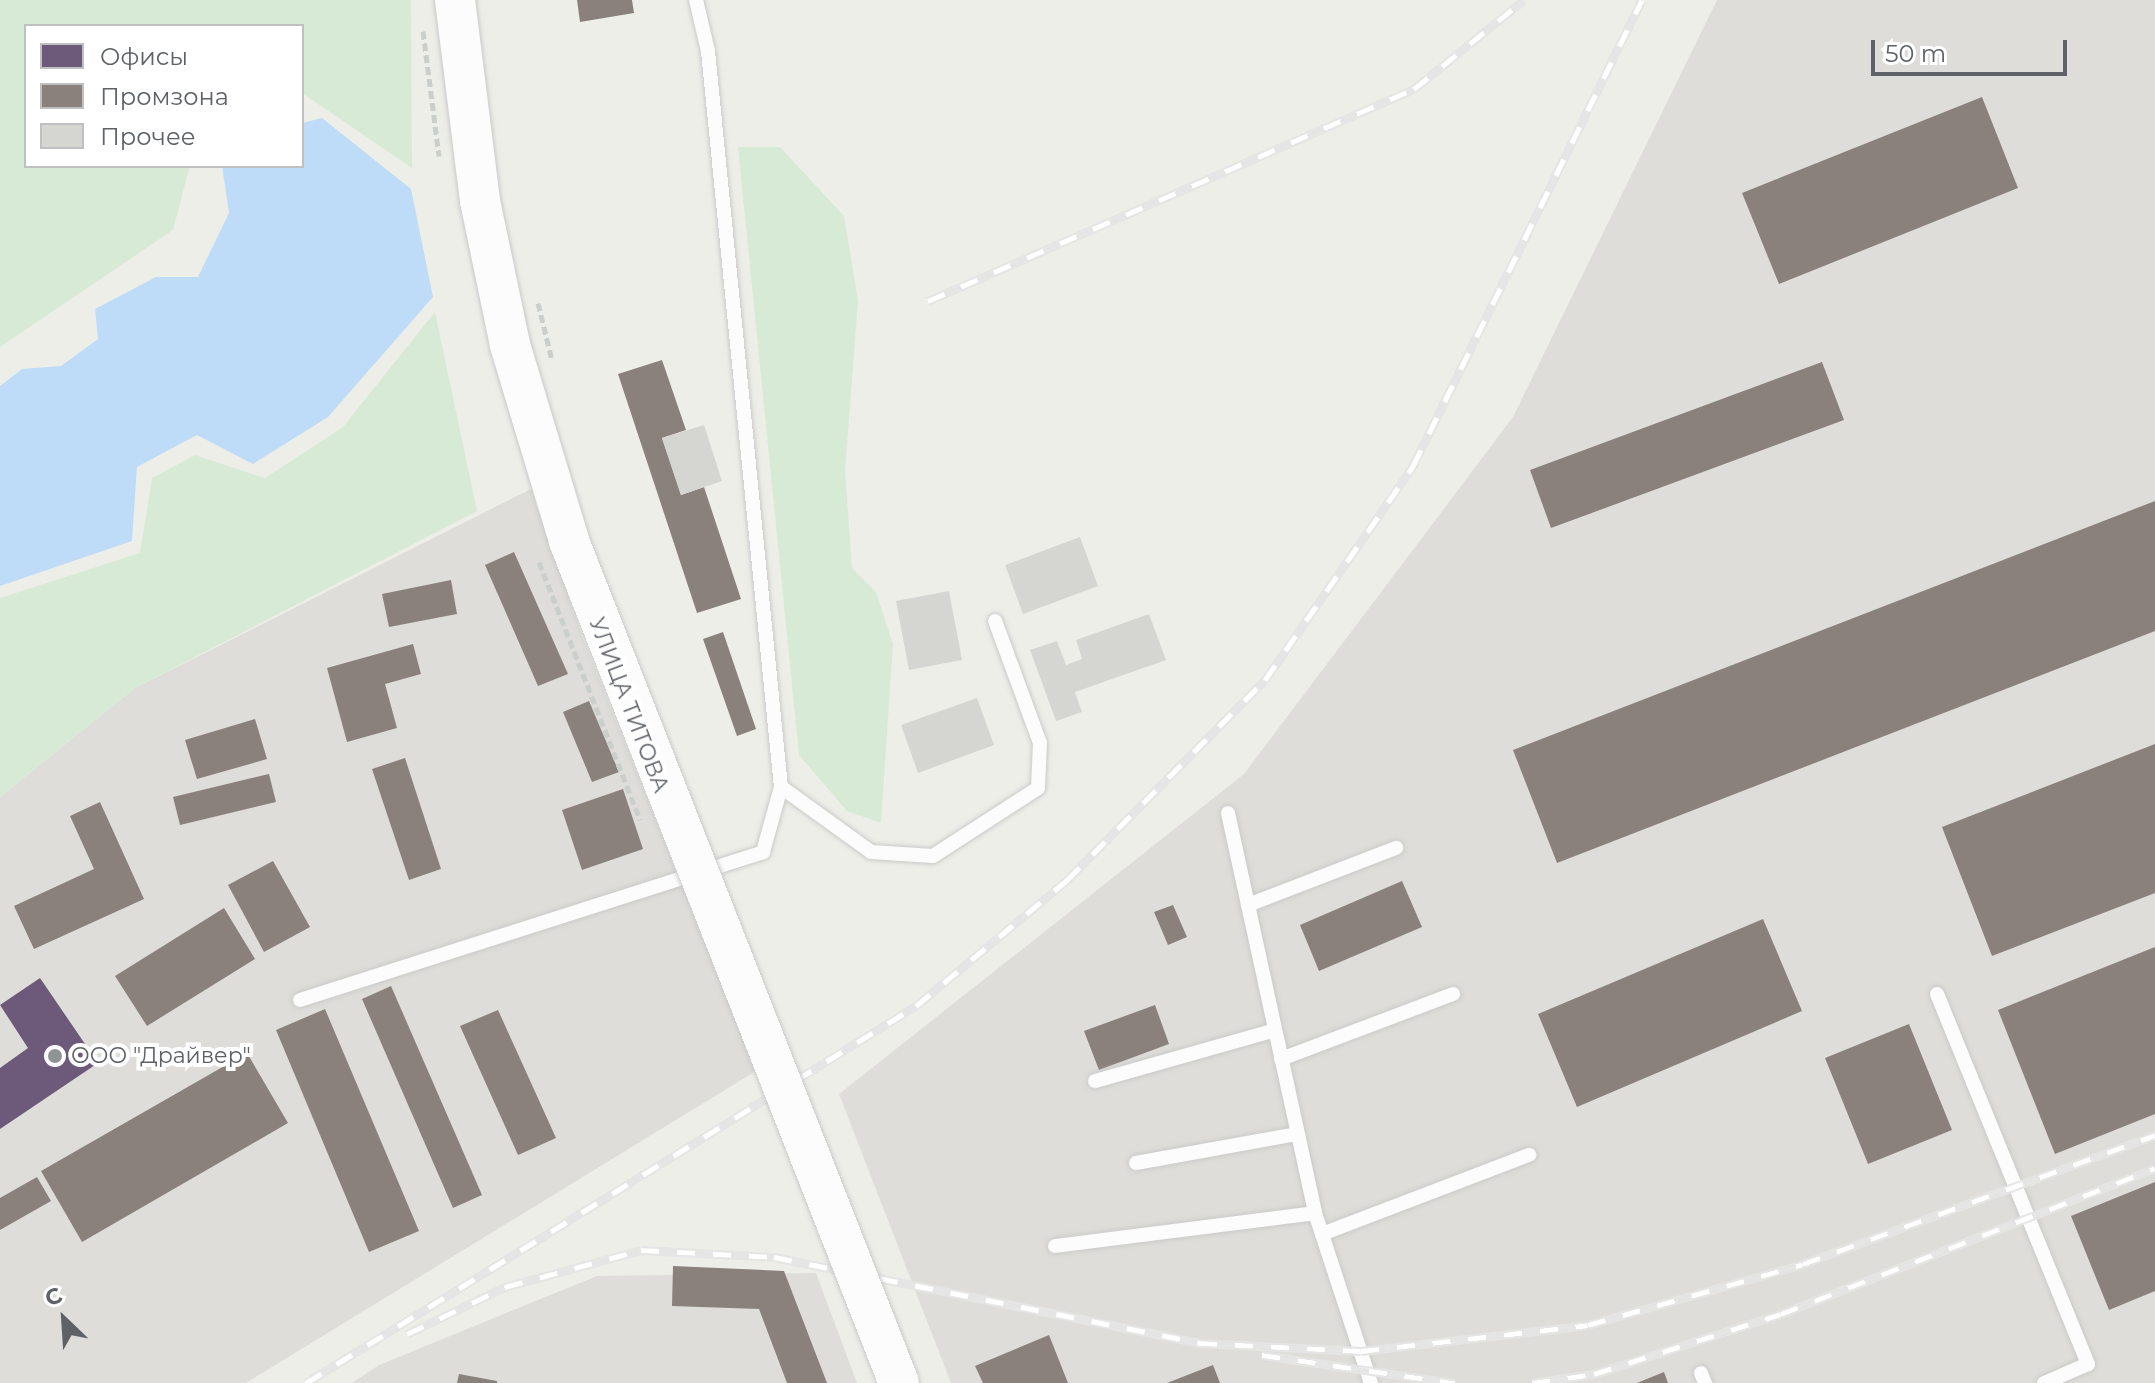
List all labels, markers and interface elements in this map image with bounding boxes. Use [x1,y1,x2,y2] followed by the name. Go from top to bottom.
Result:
[24,24,304,168] legend
[1875,24,2071,74] scale bar
[1885,39,1946,68] text: 50 m
[100,42,188,71] text: Офисы
[100,82,229,111] text: Промзона
[100,122,196,151] text: Прочее
[583,614,675,796] street label: УЛИЦА ТИТОВА
[71,1043,251,1069] place label: ООО "Драйвер"
[46,1047,64,1065] marker: ООО "Драйвер"
[24,1279,104,1359] north arrow
[41,1281,67,1312] text: С

